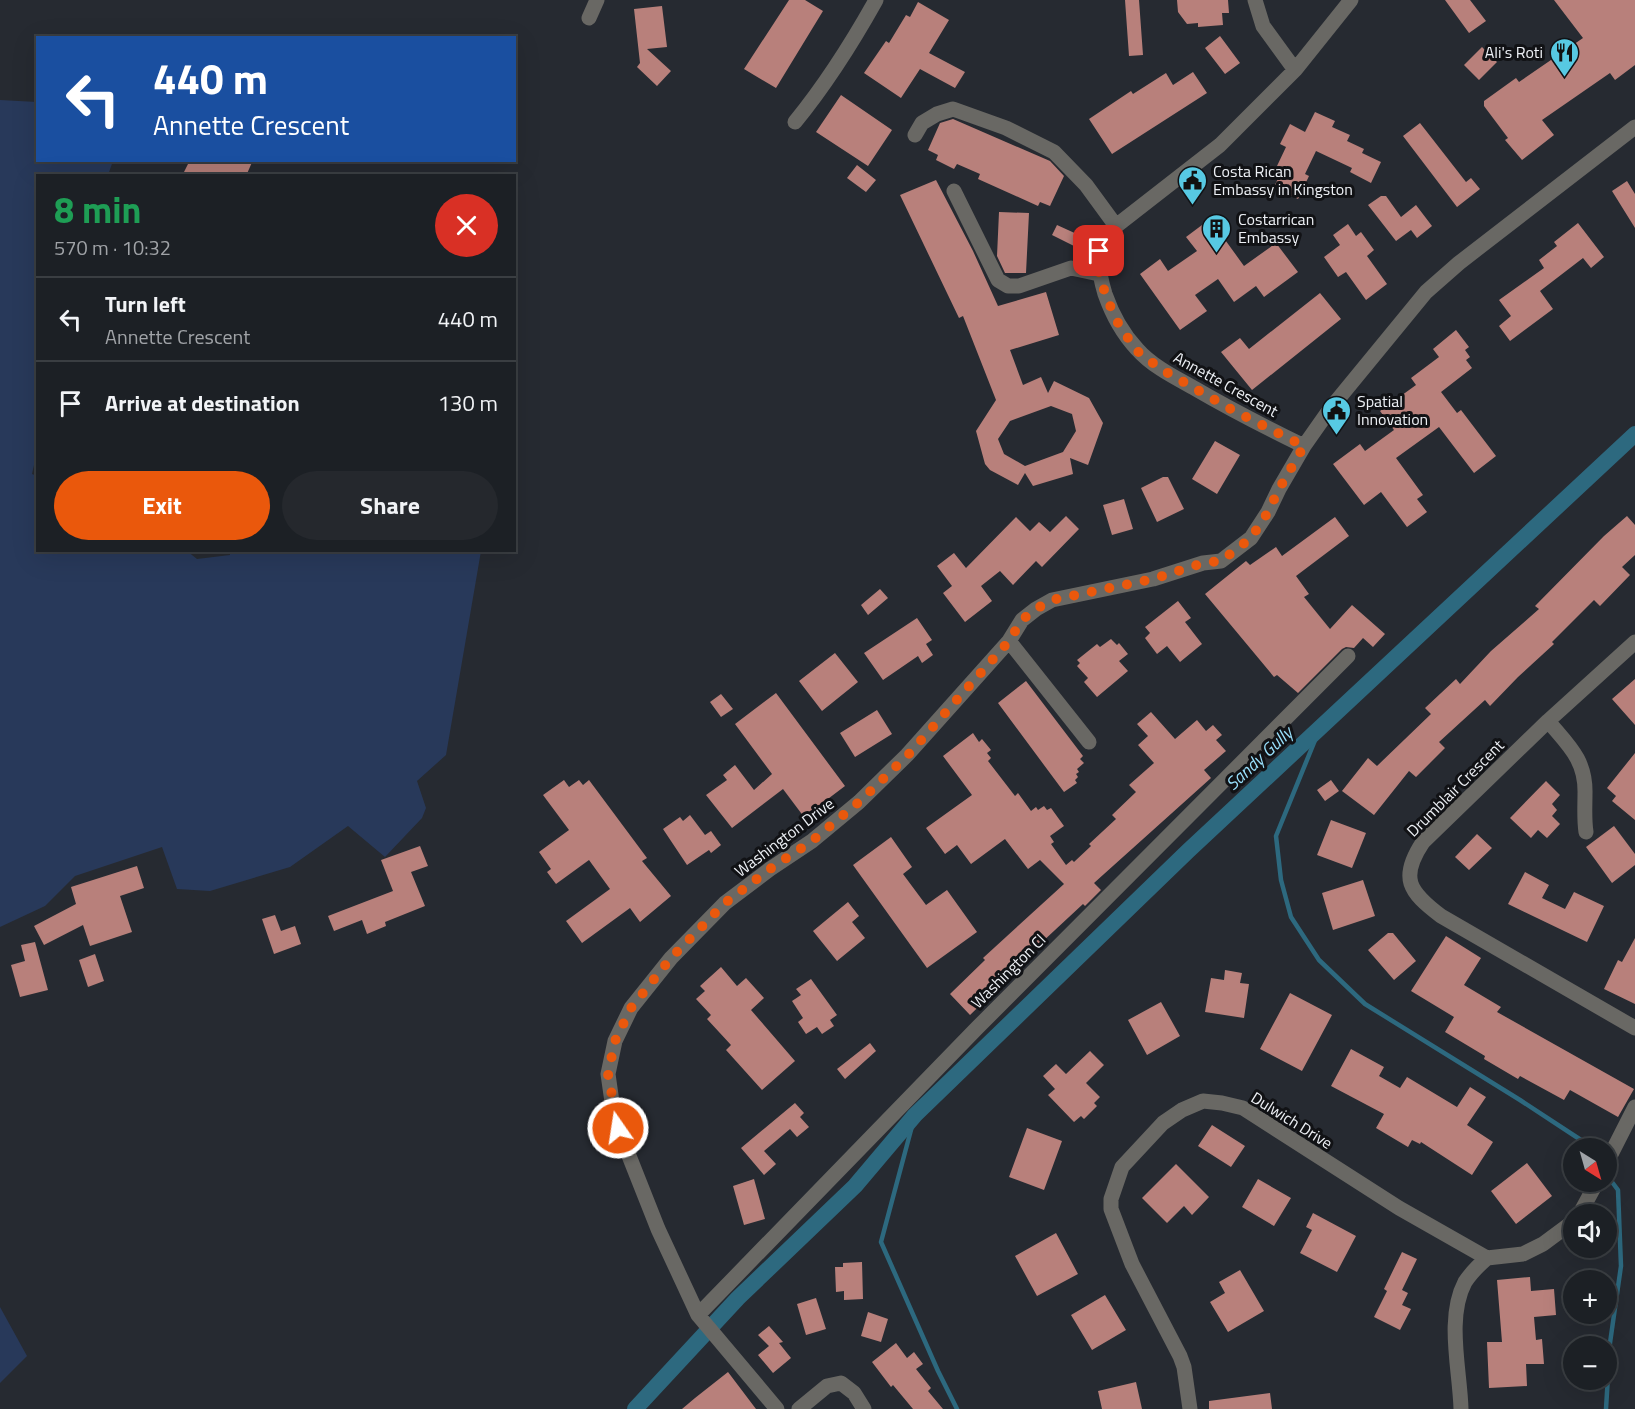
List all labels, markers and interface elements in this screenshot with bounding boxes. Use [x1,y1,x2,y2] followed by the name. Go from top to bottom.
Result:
[1548,36,1580,78] restaurant icon: Ali's Roti
[1485,40,1543,64] place label: Ali's Roti
[153,46,268,110] text: 440 m
[54,60,132,138] icon: left
[153,104,349,145] text: Annette Crescent
[1213,159,1353,201] place label: Costa Rican Embassy in Kingston
[1176,164,1208,206] public building icon: Costa Rican Embassy in Kingston
[54,182,141,237] text: 8 min
[435,194,498,257] button: close
[1238,207,1314,249] place label: Costarrican Embassy
[1201,212,1233,254] building icon: Costarrican Embassy
[1073,225,1124,276] pin
[54,232,171,263] text: 570 m · 10:32
[1082,234,1115,267] icon: arrive
[105,287,186,321] text: Turn left
[438,302,498,336] text: 440 m
[54,303,87,336] icon: left
[105,321,250,352] text: Annette Crescent
[1169,345,1283,423] street label: Annette Crescent
[105,386,300,420] text: Arrive at destination
[438,386,498,420] text: 130 m
[54,387,87,420] icon: arrive
[1357,389,1428,431] place label: Spatial Innovation
[1320,394,1352,436] public building icon: Spatial Innovation
[54,471,270,540] button: Exit
[282,471,498,540] button: Share
[1219,718,1300,796] water label: Sandy Gully
[1401,734,1509,842] street label: Drumblair Crescent
[729,791,839,883] street label: Washington Drive
[965,928,1051,1014] street label: Washington Cl
[1247,1085,1337,1155] street label: Dulwich Drive
[586,1096,650,1160] position arrow
[1563,1138,1617,1192] north arrow
[1563,1138,1617,1390] map controls
[1563,1204,1617,1258] button: sound
[1563,1270,1617,1324] button: +
[1563,1336,1617,1390] button: −

